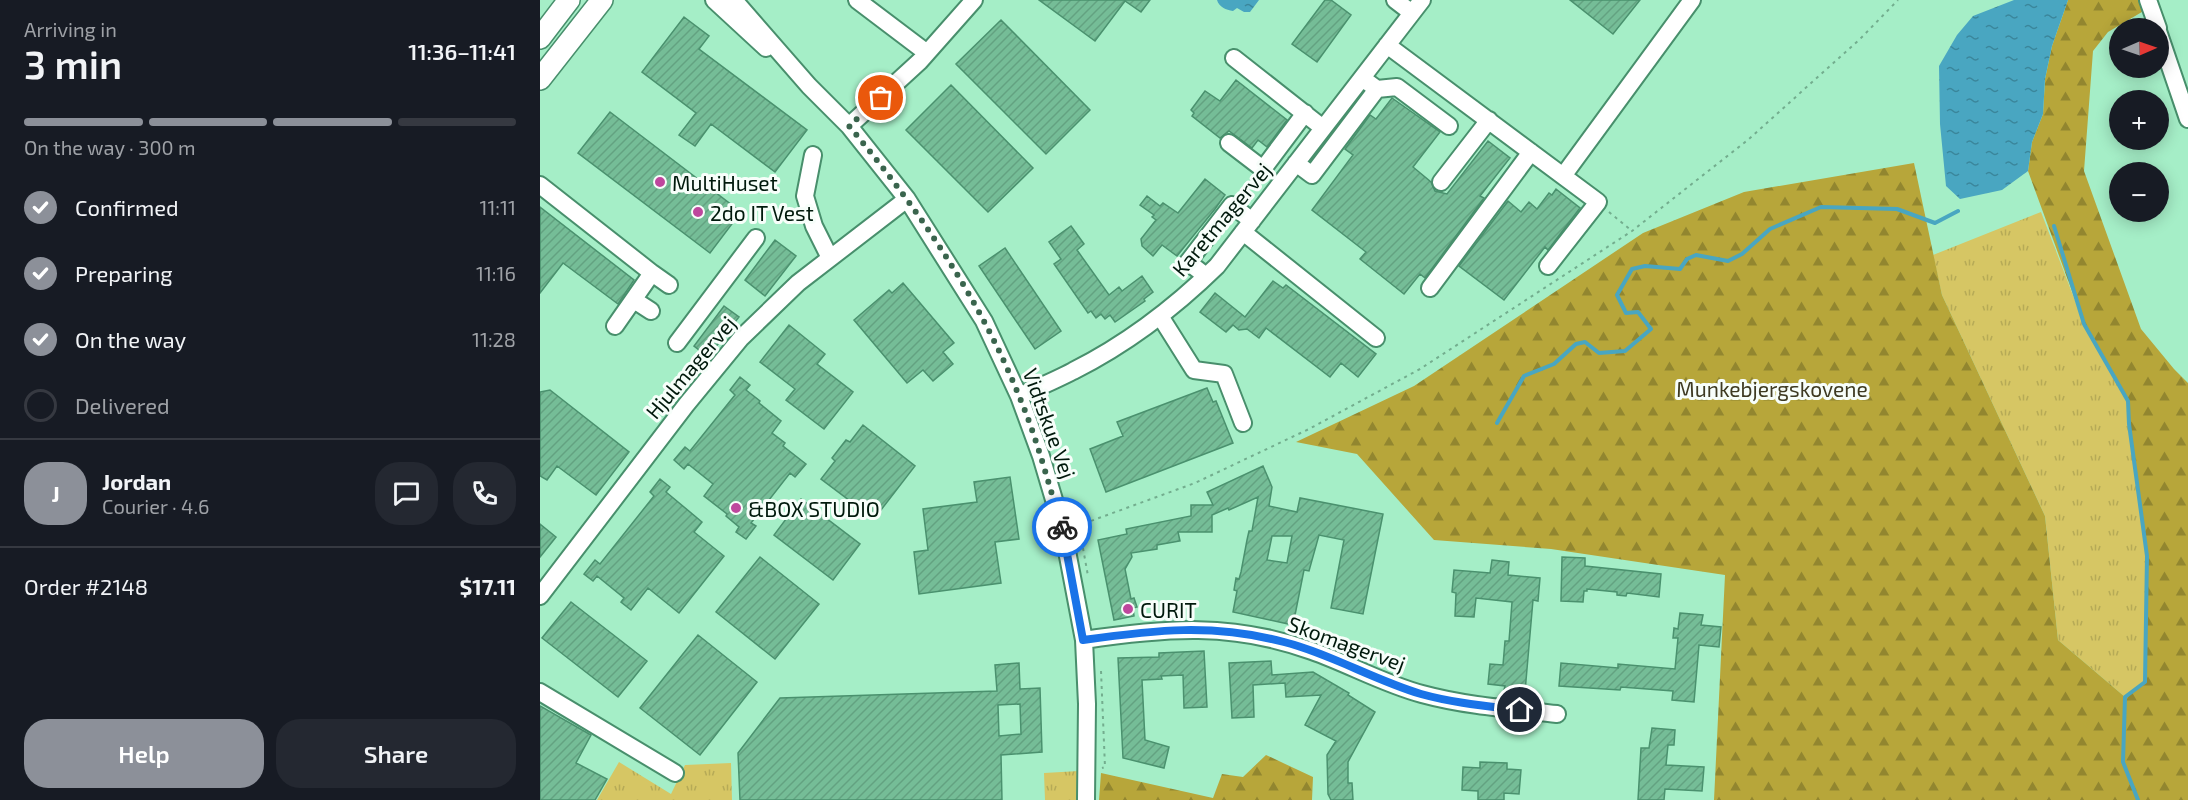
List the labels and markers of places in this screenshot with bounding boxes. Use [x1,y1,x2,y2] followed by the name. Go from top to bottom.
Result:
[855,72,906,123] pin
[672,170,778,195] place label: MultiHuset
[653,175,667,189] marker: MultiHuset
[710,200,814,225] place label: 2do IT Vest
[691,205,705,219] marker: 2do IT Vest
[748,496,880,521] place label: &BOX STUDIO
[729,501,743,515] marker: &BOX STUDIO
[1140,597,1197,622] place label: CURIT
[1121,602,1135,616] marker: CURIT
[1494,684,1545,735] pin

